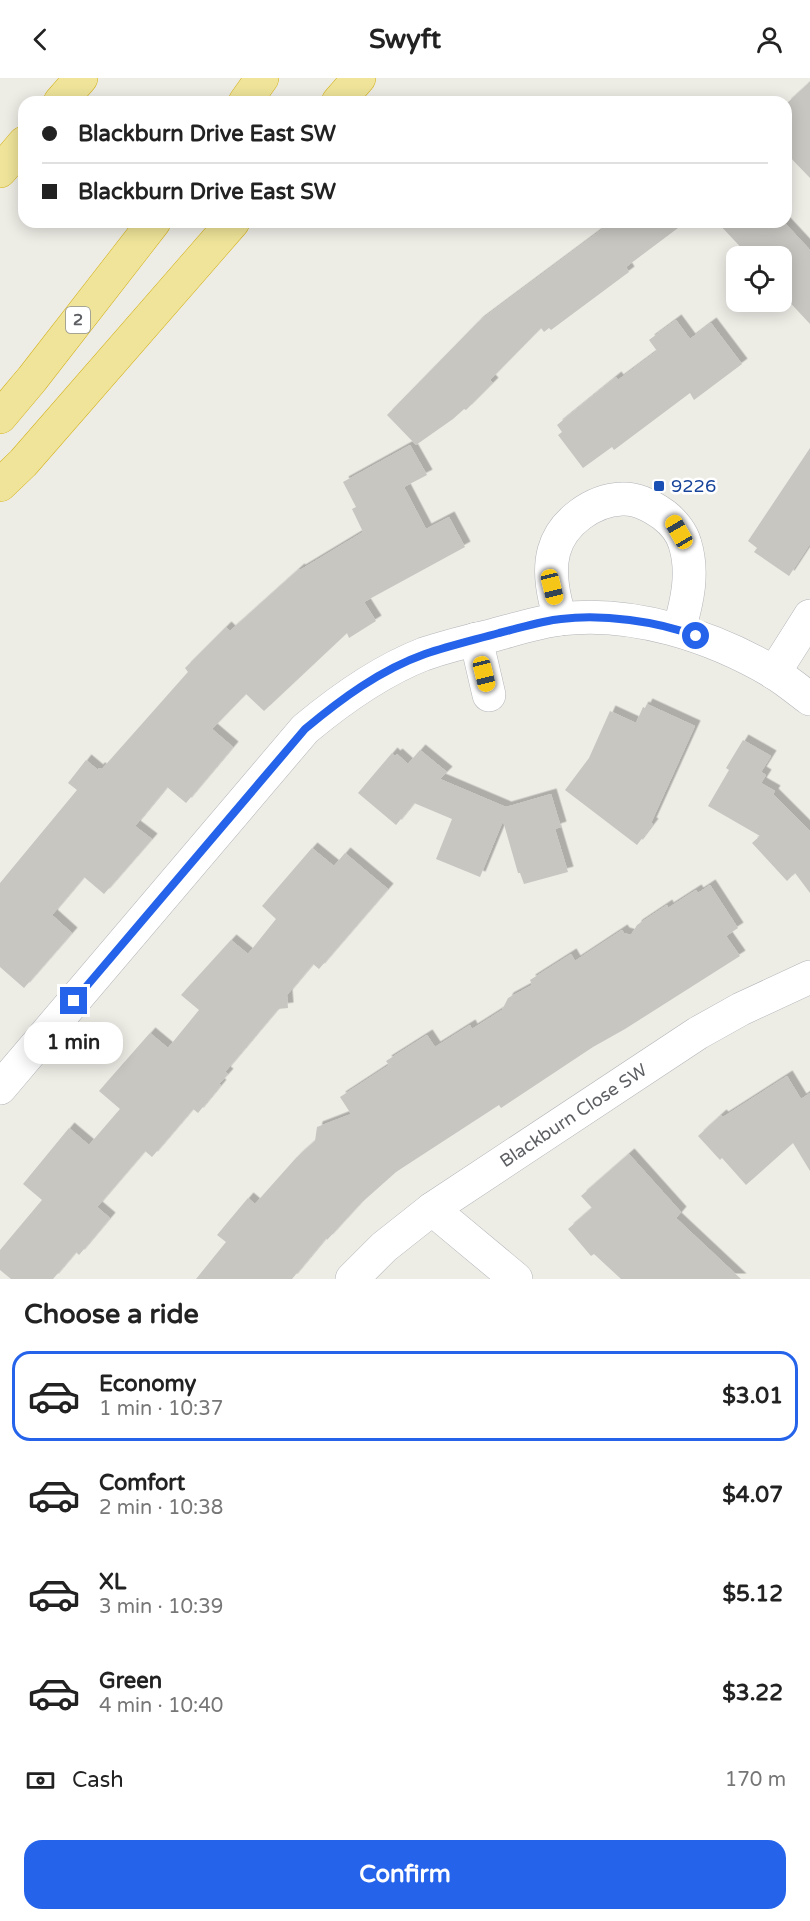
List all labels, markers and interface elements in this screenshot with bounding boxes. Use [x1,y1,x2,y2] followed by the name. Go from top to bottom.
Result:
[24,23,57,56] icon: back
[369,23,441,56] text: Swyft
[753,23,786,56] icon: person
[78,121,336,147] text: Blackburn Drive East SW
[78,179,336,205] text: Blackburn Drive East SW
[726,246,792,312] map controls
[726,246,792,312] button: locate
[66,307,90,333] road number: 2
[671,475,716,497] place label: 9226
[652,479,666,493] marker: 9226
[662,512,696,552] car
[539,567,565,607] car
[682,622,709,649] route start
[471,654,497,694] car
[60,987,87,1014] route end
[25,1022,124,1064] callout: 1 min
[47,1031,100,1055] text: 1 min
[496,1059,651,1172] street label: Blackburn Close SW
[24,1298,199,1331] text: Choose a ride
[27,1369,81,1423] icon: car
[99,1371,196,1397] text: Economy
[722,1383,783,1409] text: $3.01
[99,1397,223,1421] text: 1 min · 10:37
[27,1468,81,1522] icon: car
[99,1470,185,1496] text: Comfort
[722,1482,783,1508] text: $4.07
[99,1496,223,1520] text: 2 min · 10:38
[27,1567,81,1621] icon: car
[99,1569,126,1595] text: XL
[722,1581,783,1607] text: $5.12
[99,1595,223,1619] text: 3 min · 10:39
[27,1666,81,1720] icon: car
[99,1668,162,1694] text: Green
[722,1680,783,1706] text: $3.22
[99,1694,223,1718] text: 4 min · 10:40
[24,1764,57,1797] icon: cash
[72,1767,124,1793] text: Cash
[725,1768,786,1792] text: 170 m
[24,1840,786,1909] button: Confirm

